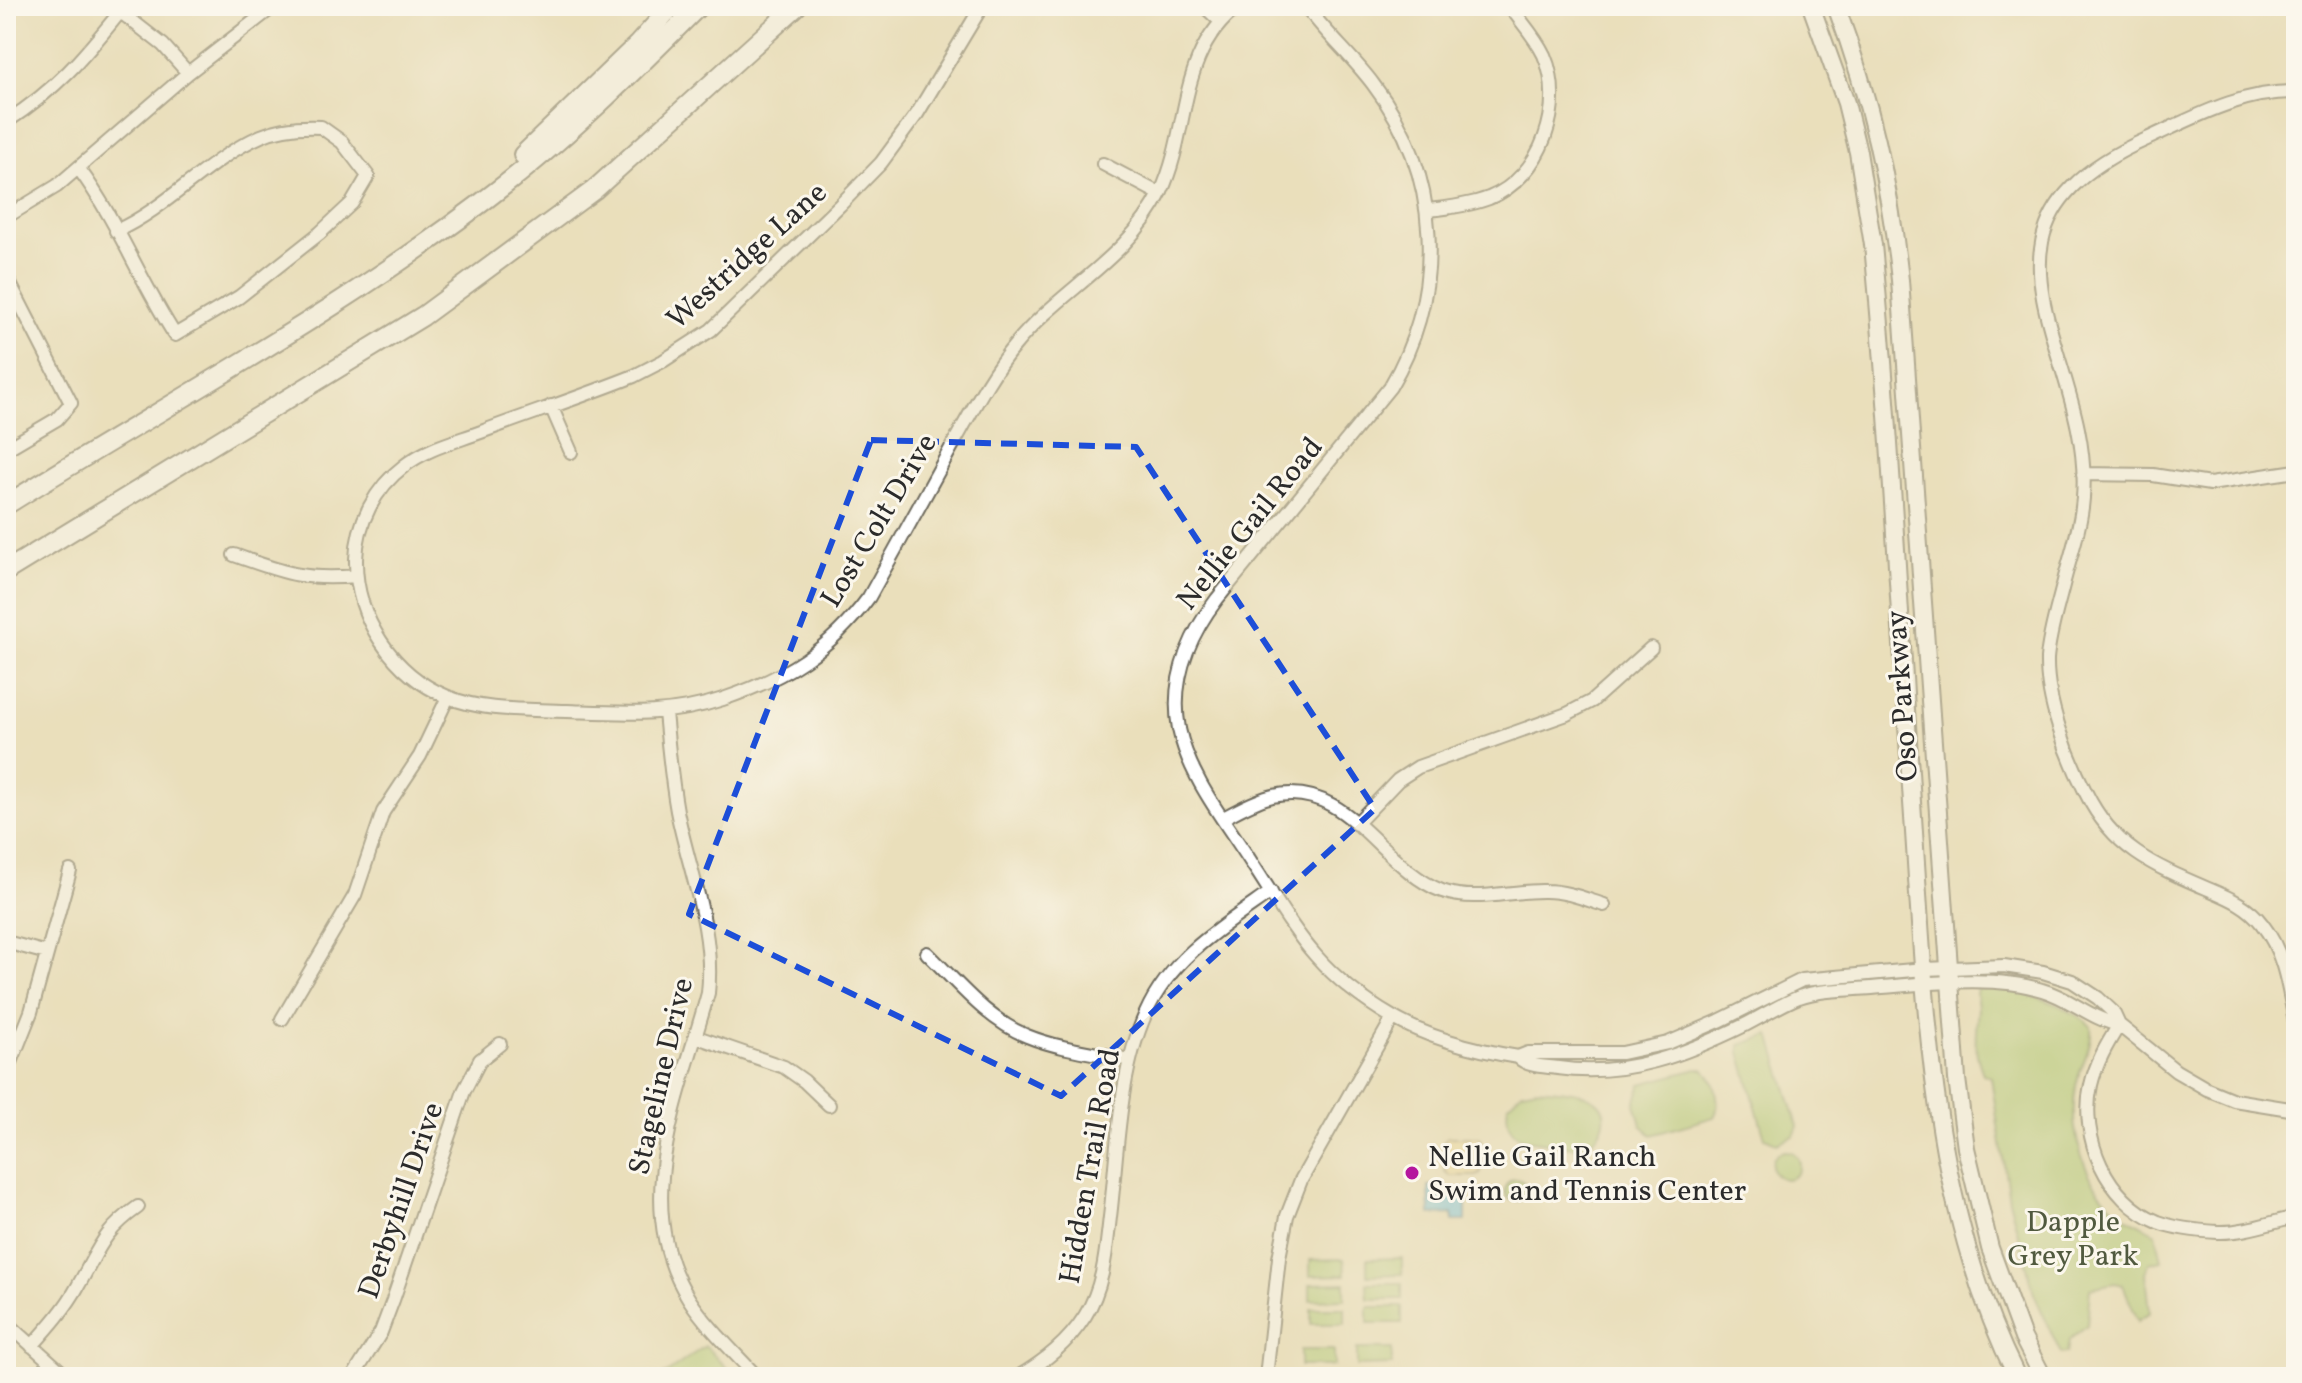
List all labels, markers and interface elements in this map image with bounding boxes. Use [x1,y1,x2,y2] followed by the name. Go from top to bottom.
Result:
[658,173,837,340] street label: Westridge Lane
[811,426,948,616] street label: Lost Colt Drive
[1167,429,1334,620] street label: Nellie Gail Road
[1876,609,1930,783] street label: Oso Parkway
[619,974,705,1179] street label: Stageline Drive
[1050,1045,1132,1287] street label: Hidden Trail Road
[349,1097,455,1304] street label: Derbyhill Drive
[1428,1137,1746,1213] place label: Nellie Gail Ranch Swim and Tennis Center
[1403,1164,1421,1182] marker: Nellie Gail Ranch Swim and Tennis Center
[2007,1202,2139,1278] park label: Dapple Grey Park

